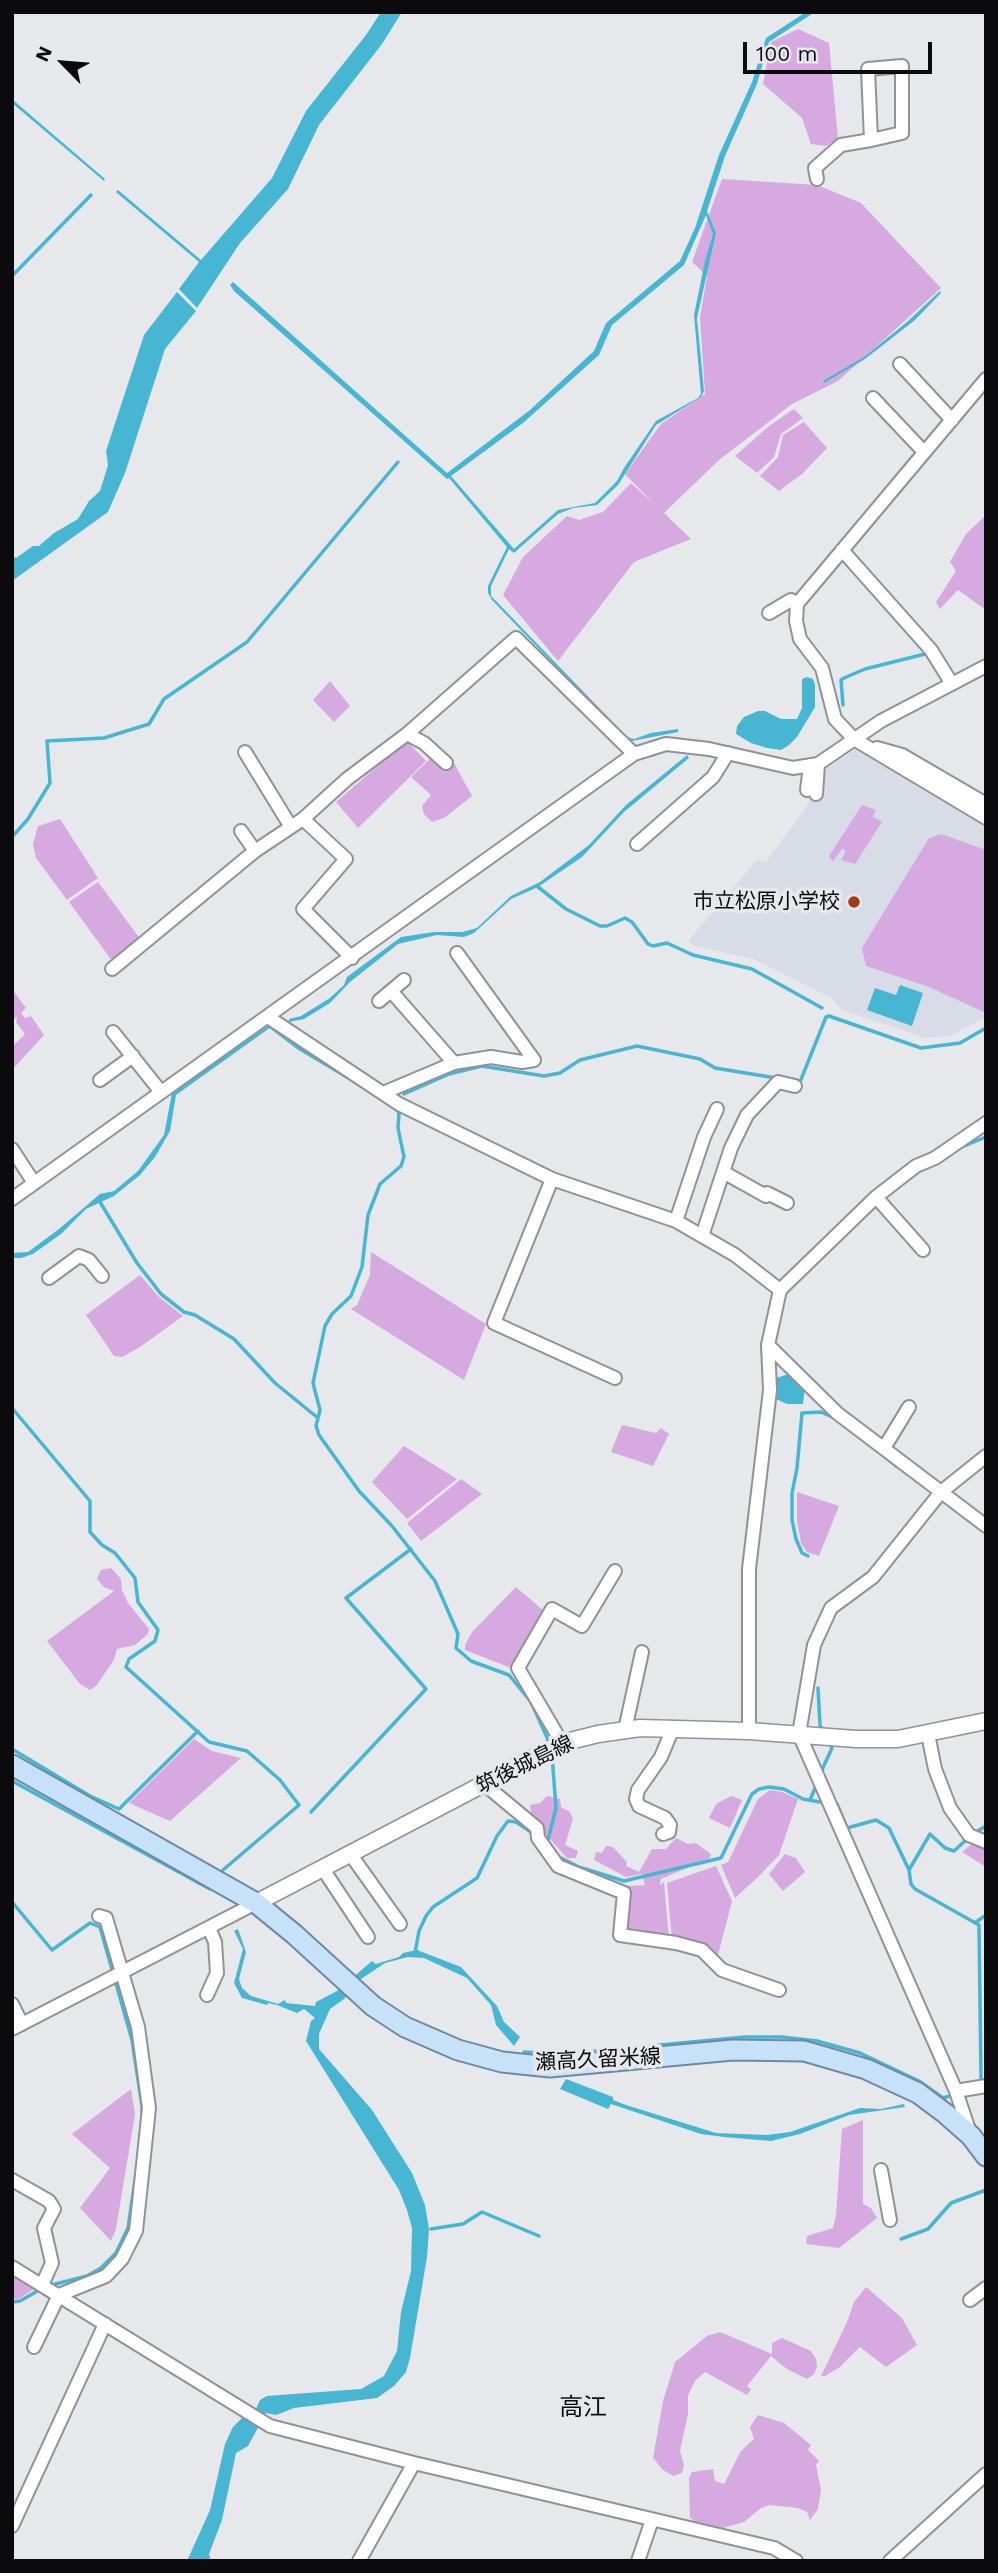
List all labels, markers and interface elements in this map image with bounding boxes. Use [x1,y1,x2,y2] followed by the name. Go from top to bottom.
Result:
[28,28,98,98] north arrow
[746,28,935,72] scale bar
[756,41,818,66] text: 100 m
[30,43,57,65] text: N
[693,889,840,915] place label: 市立松原小学校
[846,894,862,910] marker: 市立松原小学校
[472,1731,578,1799] street label: 筑後城島線
[534,2044,662,2076] street label: 瀬高久留米線
[559,2394,607,2422] district label: 高江

